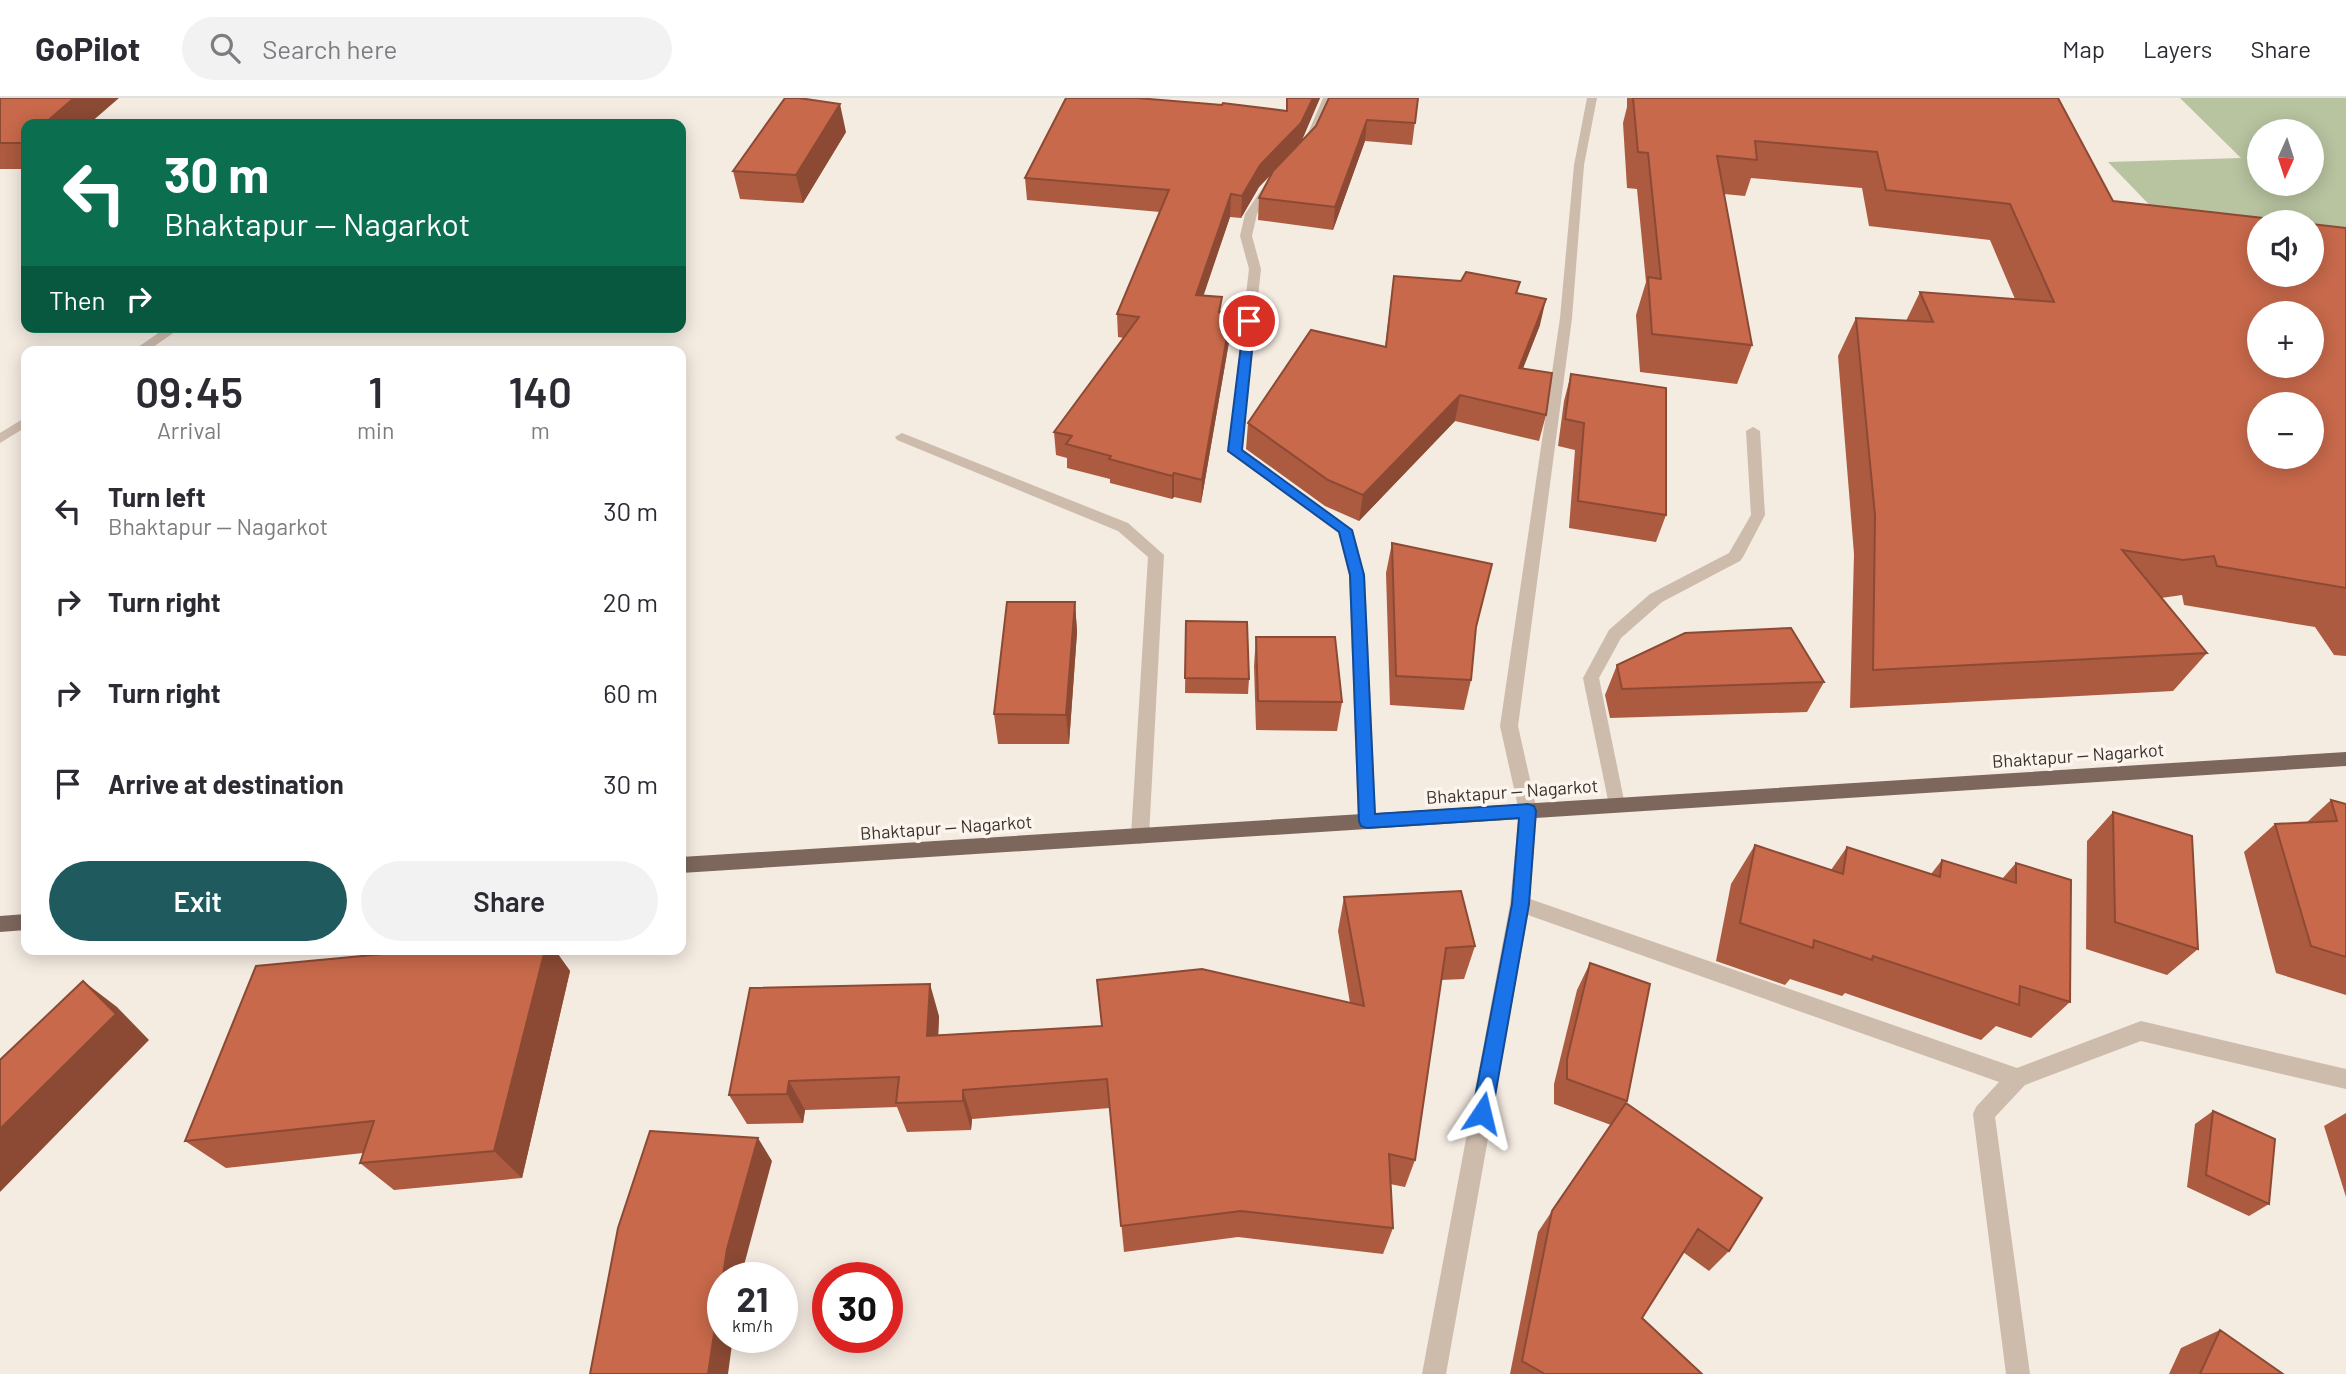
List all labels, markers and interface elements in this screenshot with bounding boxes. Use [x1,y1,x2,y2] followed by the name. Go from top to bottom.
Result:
[182,17,672,80] search box
[35,28,140,68] text: GoPilot
[206,29,244,67] icon: search
[262,33,397,64] text: Search here
[2062,34,2105,63] text: Map
[2143,34,2212,63] text: Layers
[2250,34,2311,63] text: Share
[2247,119,2324,196] north arrow
[2247,119,2324,469] map controls
[164,144,269,203] text: 30 m
[49,147,140,238] icon: left
[164,204,470,242] text: Bhaktapur — Nagarkot
[2247,210,2324,287] button: sound
[120,280,158,318] icon: right
[49,284,106,315] text: Then
[1219,291,1279,351] pin
[2247,301,2324,378] button: +
[1230,302,1268,340] icon: arrive
[135,366,243,416] text: 09:45
[368,366,383,416] text: 1
[509,366,572,416] text: 140
[2247,392,2324,469] button: −
[157,416,221,444] text: Arrival
[357,416,394,444] text: min
[531,416,550,444] text: m
[108,481,206,512] text: Turn left
[49,492,87,530] icon: left
[603,495,658,526] text: 30 m
[108,512,328,540] text: Bhaktapur — Nagarkot
[49,583,87,621] icon: right
[108,586,221,617] text: Turn right
[603,586,658,617] text: 20 m
[49,674,87,712] icon: right
[108,677,221,708] text: Turn right
[603,677,658,708] text: 60 m
[1991,738,2165,772] street label: Bhaktapur — Nagarkot
[49,765,87,803] icon: arrive
[108,768,344,799] text: Arrive at destination
[603,768,658,799] text: 30 m
[1425,774,1599,808] street label: Bhaktapur — Nagarkot
[859,810,1033,844] street label: Bhaktapur — Nagarkot
[49,861,347,941] button: Exit
[361,861,658,941] button: Share
[1445,1076,1519,1150] position arrow
[812,1262,903,1353] speed limit sign: 30
[737,1277,768,1319] text: 21
[732,1314,773,1336] text: km/h

